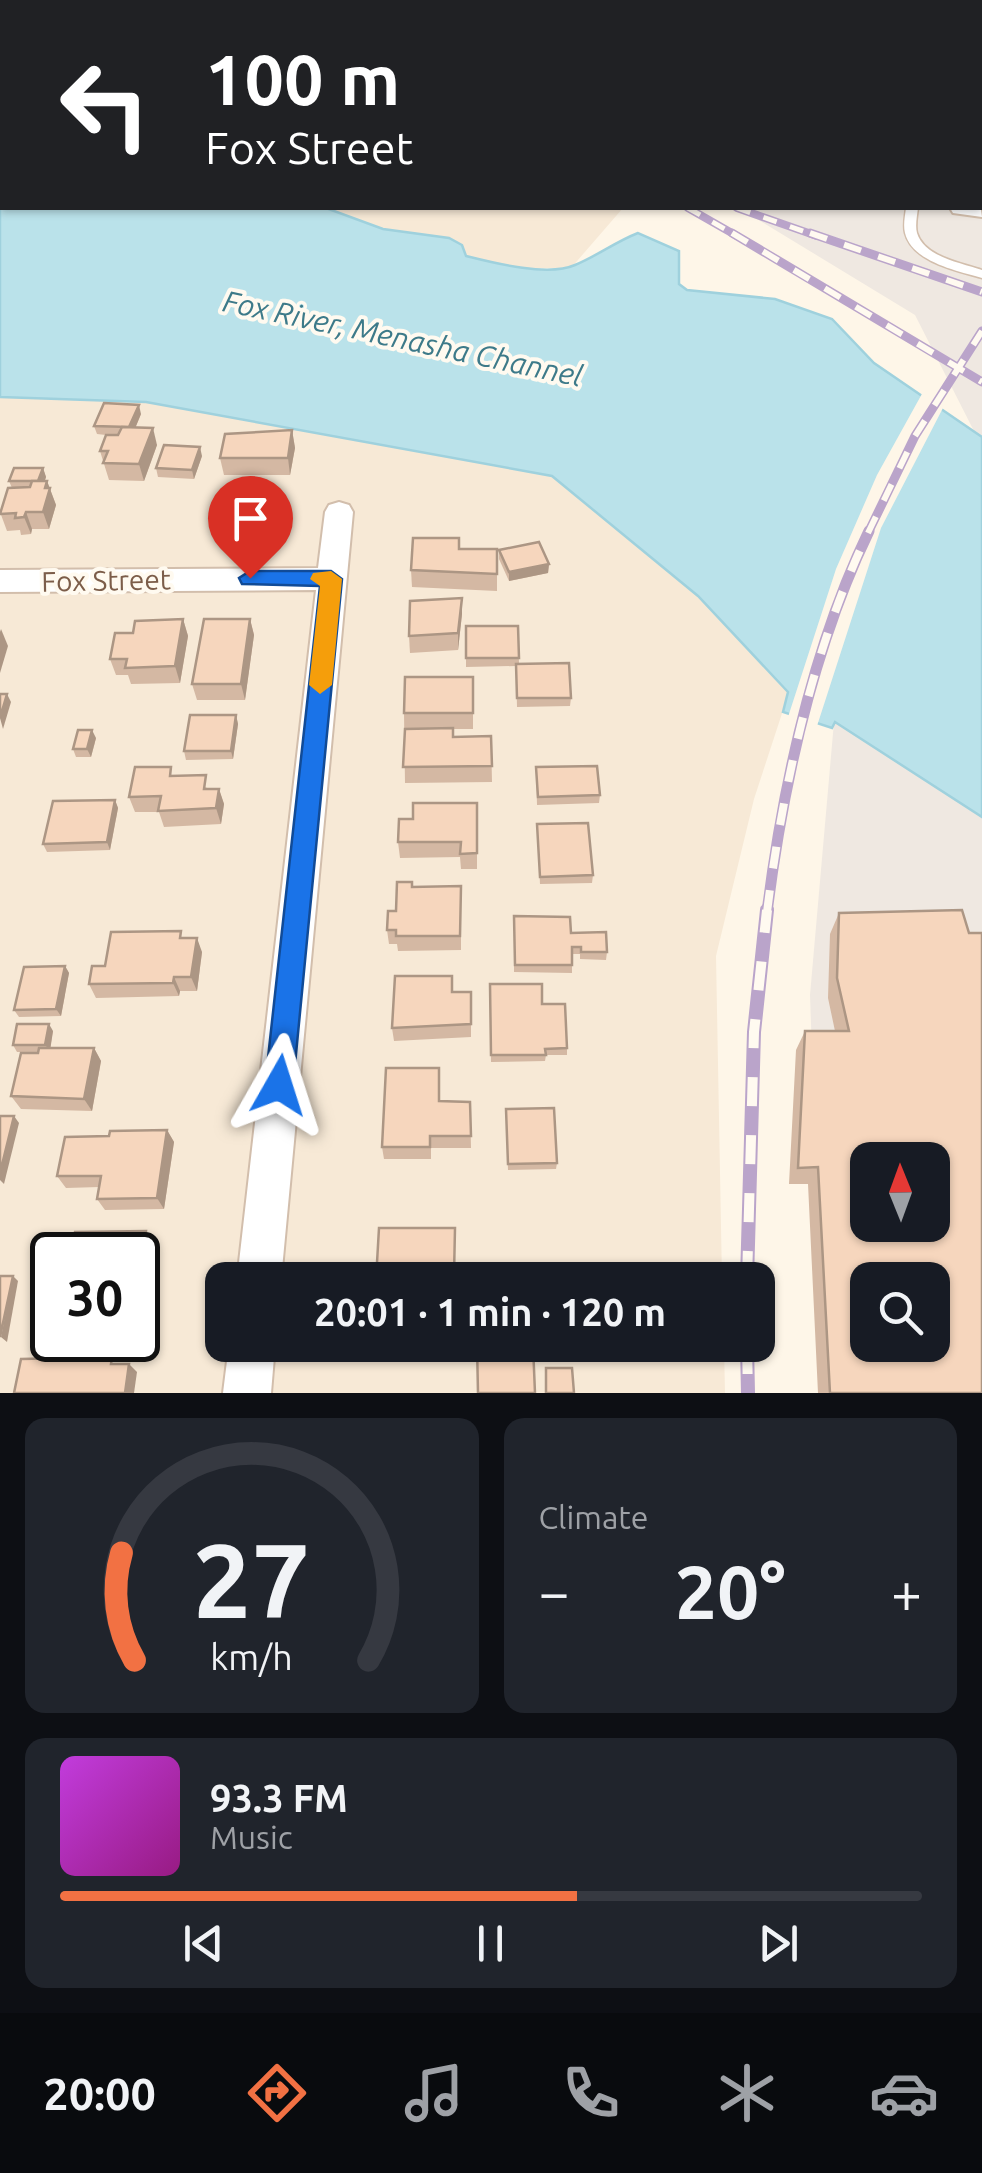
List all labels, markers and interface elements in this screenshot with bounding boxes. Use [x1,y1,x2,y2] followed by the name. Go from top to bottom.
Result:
[40,40,170,170] icon: left
[205,40,400,118] text: 100 m
[205,122,413,173] text: Fox Street
[220,283,586,393] water label: Fox River, Menasha Channel
[208,476,293,579] pin
[223,491,278,546] icon: arrive
[41,563,171,597] street label: Fox Street
[227,1033,331,1137] position arrow
[850,1142,950,1242] north arrow
[850,1142,950,1362] map controls
[30,1232,160,1362] speed limit sign: 30
[850,1262,950,1362] button: search
[314,1291,666,1333] text: 20:01 · 1 min · 120 m
[539,1499,649,1535] text: Climate
[193,1521,310,1638] text: 27
[675,1549,786,1633] text: 20°
[539,1561,570,1622] text: −
[891,1561,922,1622] text: +
[210,1637,293,1677] text: km/h
[210,1777,348,1819] text: 93.3 FM
[210,1819,293,1855] text: Music
[176,1916,231,1971] icon: previous
[463,1916,518,1971] icon: pause
[751,1916,806,1971] icon: next
[242,2058,312,2128] icon: directions
[399,2058,469,2128] icon: music
[556,2058,626,2128] icon: phone
[712,2058,782,2128] icon: climate
[869,2058,939,2128] icon: car
[43,2068,156,2119] text: 20:00

